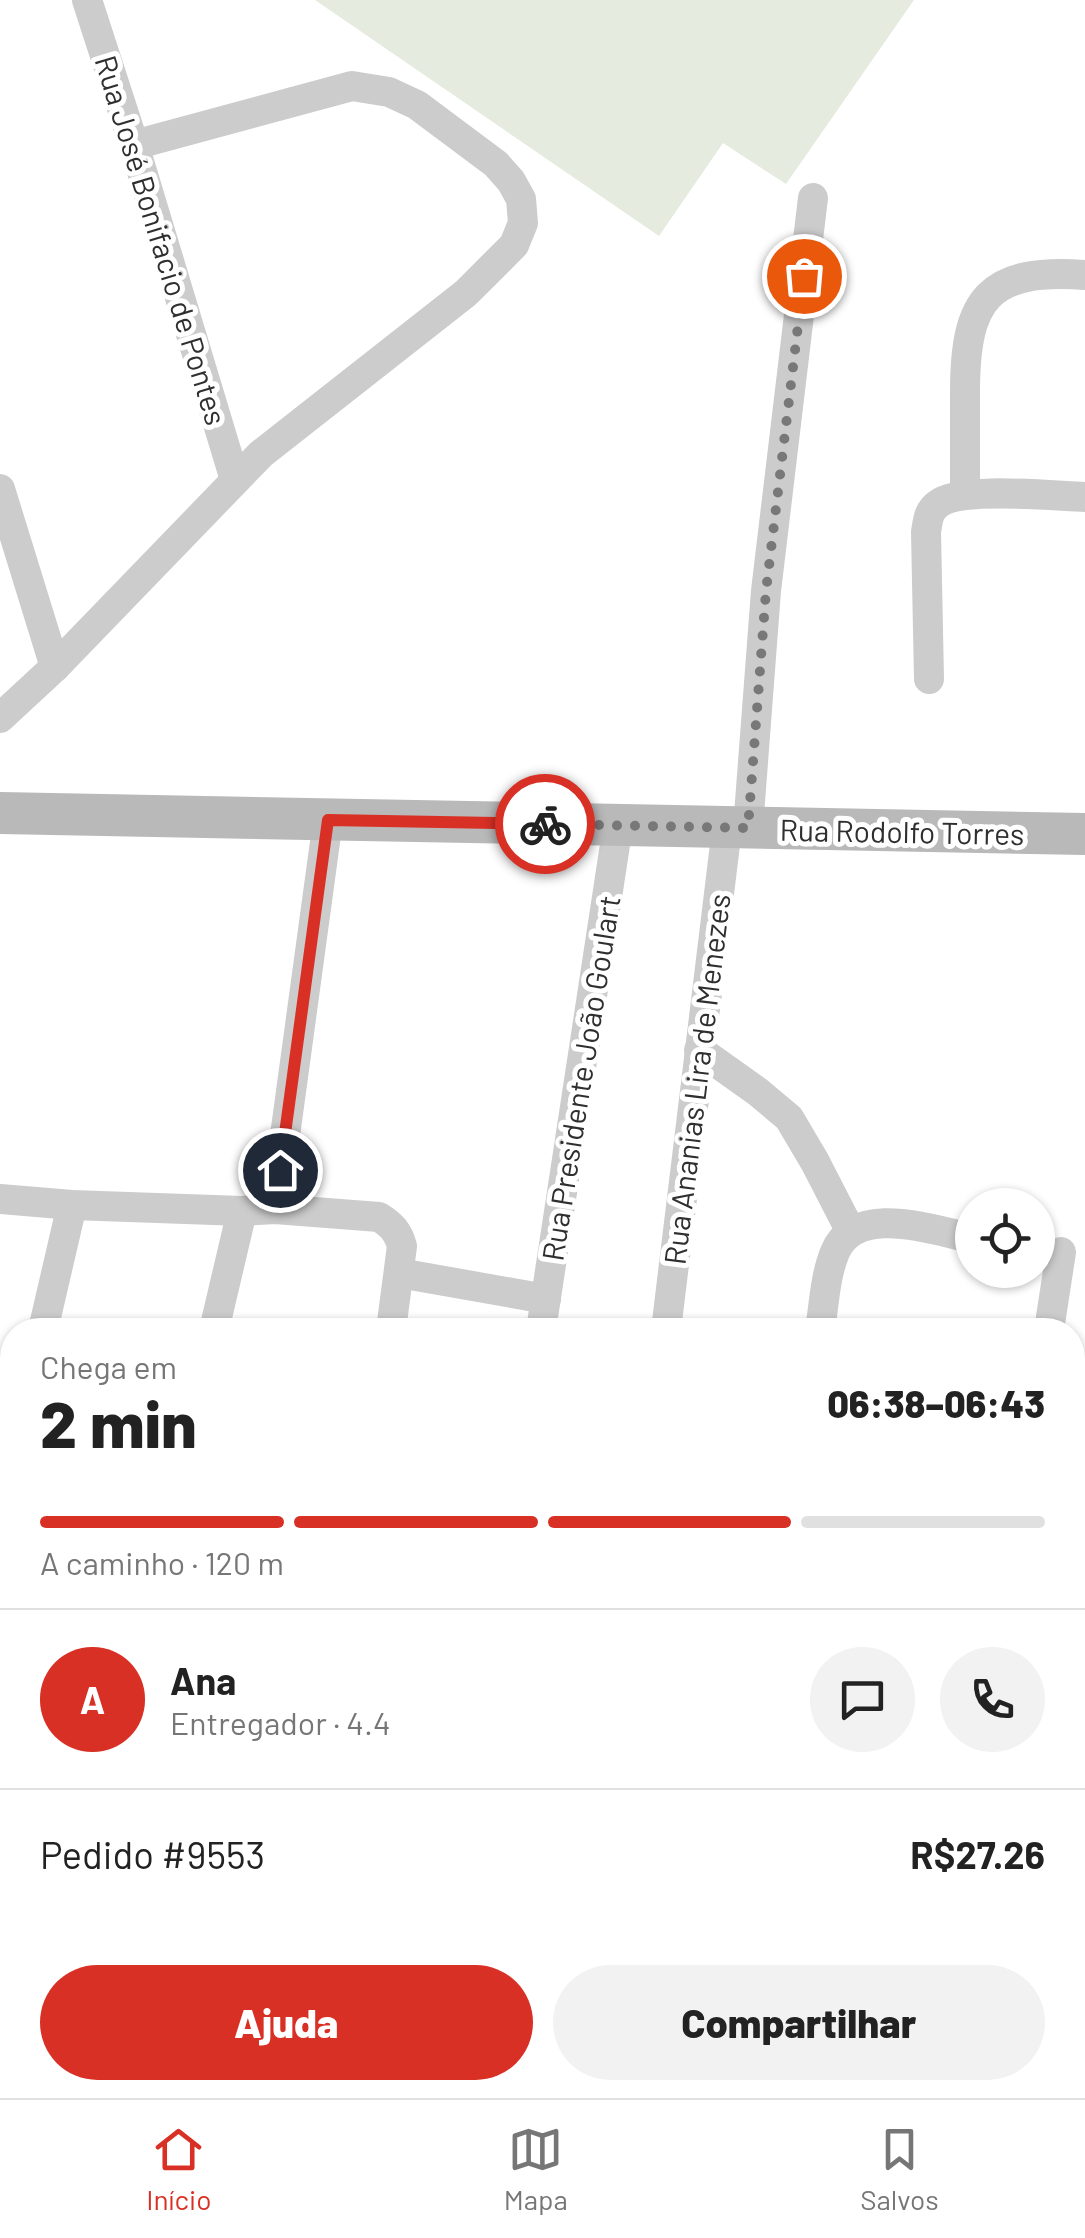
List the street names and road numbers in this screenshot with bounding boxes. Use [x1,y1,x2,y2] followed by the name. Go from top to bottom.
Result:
[89,51,235,429] street label: Rua José Bonifacio de Pontes
[779,811,1025,851] street label: Rua Rodolfo Torres
[655,892,737,1266] street label: Rua Ananias Lira de Menezes
[533,893,627,1263] street label: Rua Presidente João Goulart

